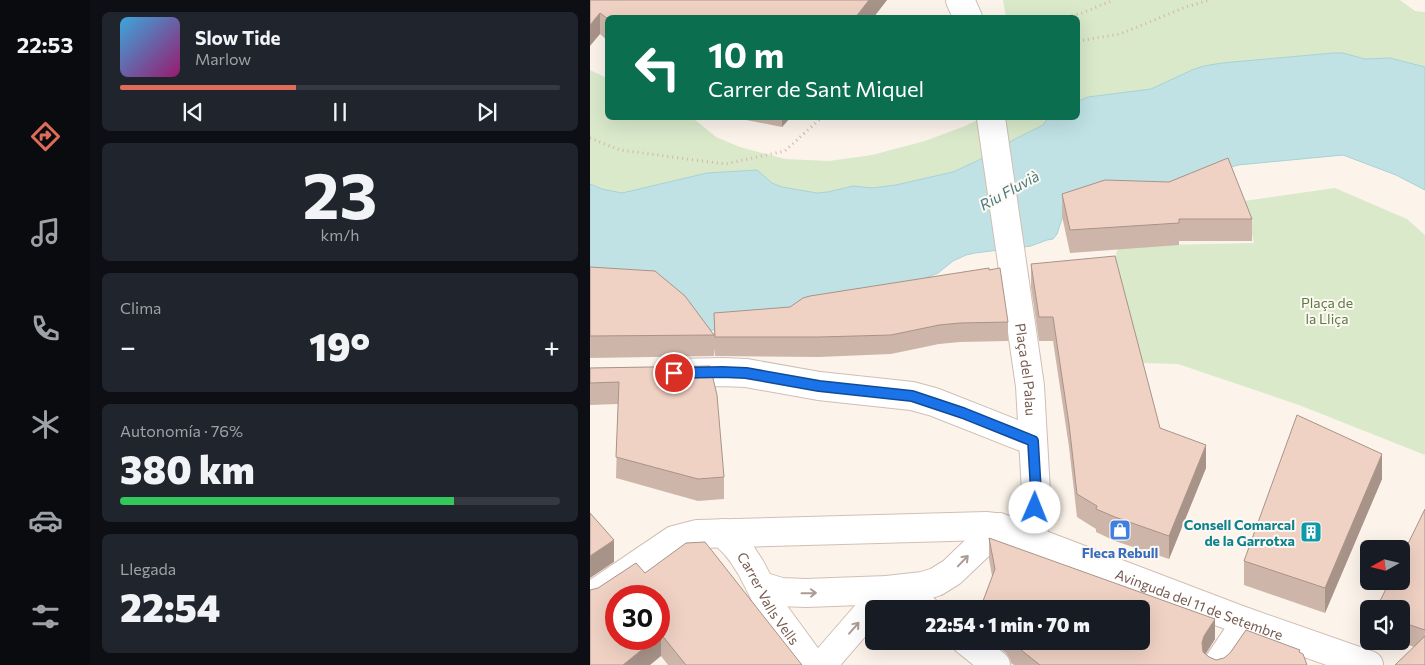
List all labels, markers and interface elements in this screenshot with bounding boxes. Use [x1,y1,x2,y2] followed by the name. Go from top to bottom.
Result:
[195,26,281,49] text: Slow Tide
[17,31,73,58] text: 22:53
[708,32,784,75] text: 10 m
[625,35,690,100] icon: left
[195,49,251,68] text: Marlow
[708,75,924,102] text: Carrer de Sant Miquel
[179,98,207,126] icon: previous
[326,98,354,126] icon: pause
[473,98,501,126] icon: next
[28,119,63,154] icon: directions
[303,153,377,232] text: 23
[976,166,1042,214] water label: Riu Fluvià
[28,215,63,250] icon: music
[321,225,359,244] text: km/h
[1301,294,1353,327] park label: Plaça de la Lliça
[120,298,161,317] text: Clima
[28,311,63,346] icon: phone
[309,322,370,369] text: 19°
[1012,322,1040,416] street label: Plaça del Palau
[120,329,136,363] text: −
[544,329,560,363] text: +
[653,352,695,394] pin
[660,359,688,387] icon: arrive
[28,407,63,442] icon: climate
[120,421,243,440] text: Autonomía · 76%
[120,445,255,492] text: 380 km
[1008,481,1060,533] position arrow
[28,503,63,538] icon: car
[1184,516,1295,549] place label: Consell Comarcal de la Garrotxa
[1108,518,1132,542] shop icon: Fleca Rebull
[1299,520,1323,544] building icon: Consell Comarcal de la Garrotxa
[1360,540,1410,590] north arrow
[1360,540,1410,650] map controls
[1082,544,1158,561] place label: Fleca Rebull
[734,548,803,648] street label: Carrer Valls Vells
[957,555,969,567] one-way arrow
[120,559,176,578] text: Llegada
[1113,565,1286,643] street label: Avinguda del 11 de Setembre
[120,583,221,630] text: 22:54
[605,585,670,650] speed limit sign: 30
[801,588,817,597] one-way arrow
[28,599,63,634] icon: filters
[1360,600,1410,650] button: sound
[925,613,1090,636] text: 22:54 · 1 min · 70 m
[848,622,860,635] one-way arrow

